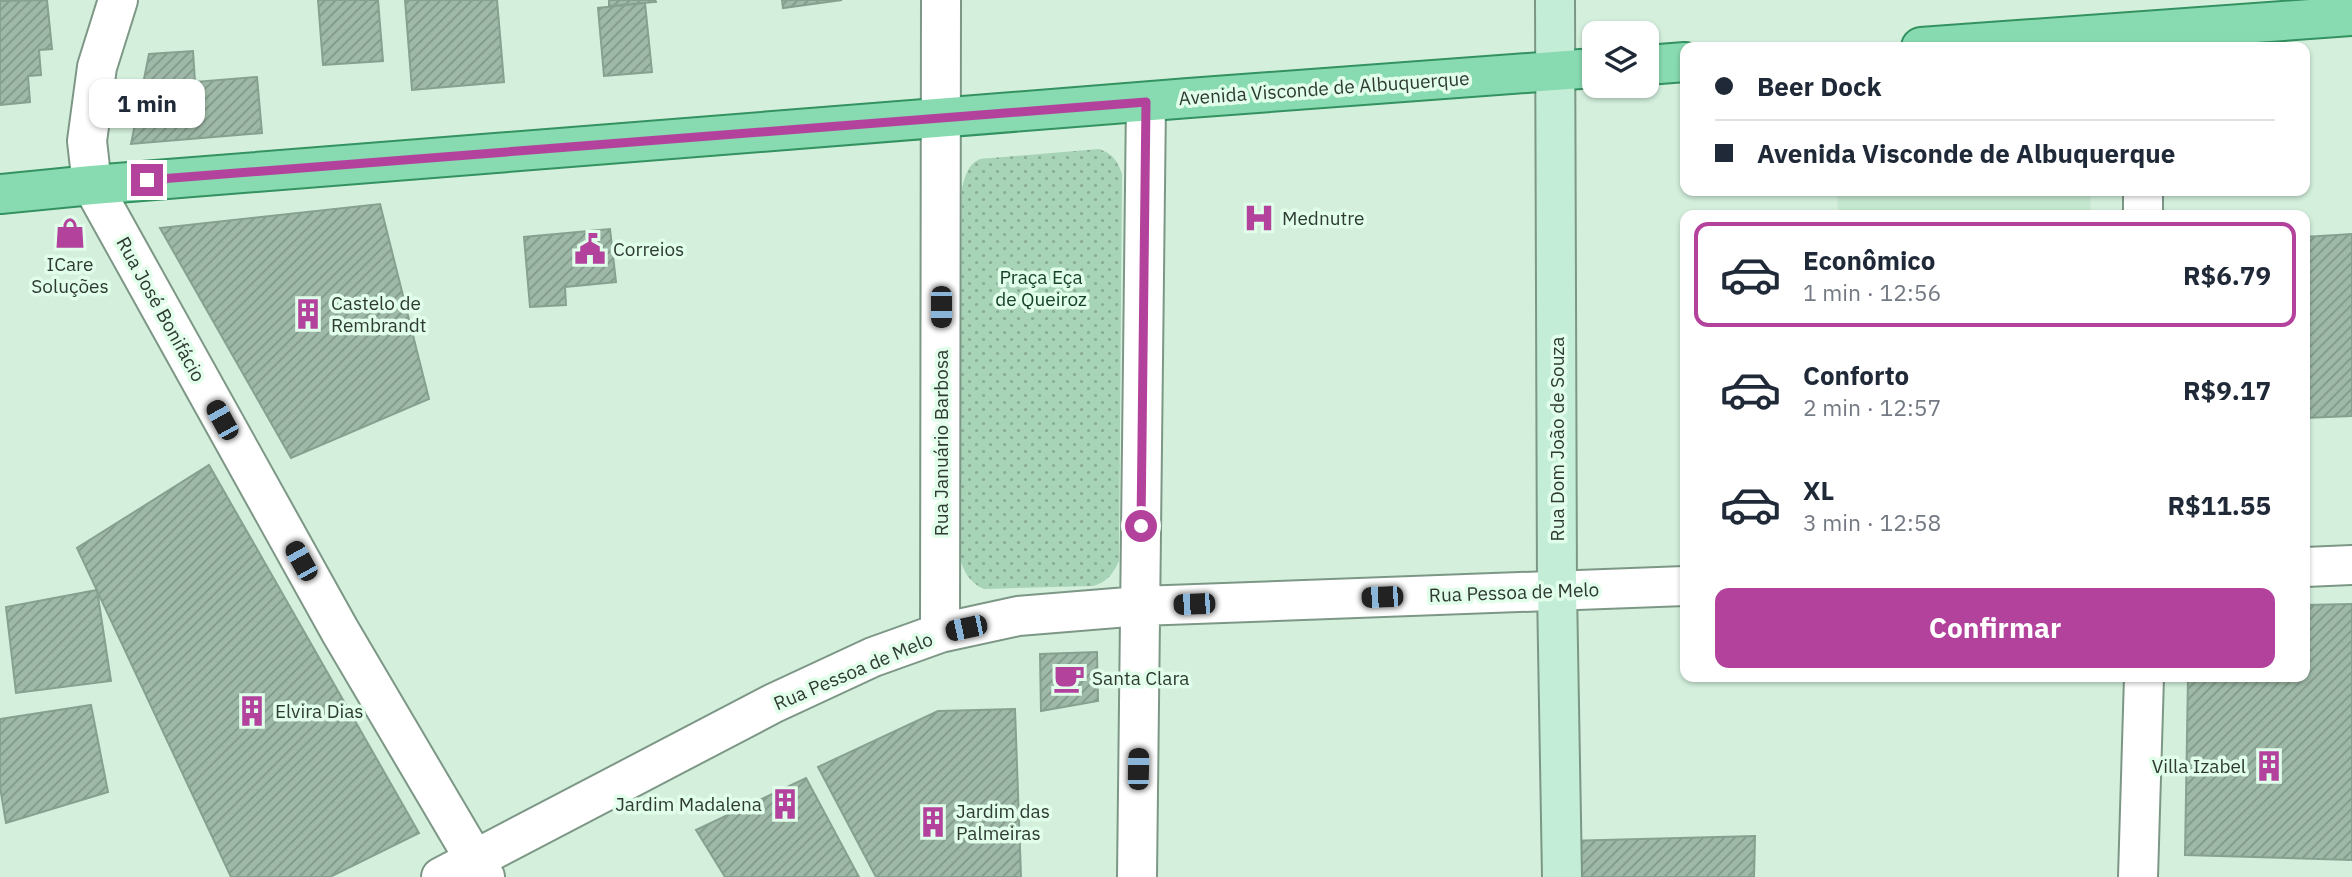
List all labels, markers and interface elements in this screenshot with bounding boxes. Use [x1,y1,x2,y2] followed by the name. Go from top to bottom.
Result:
[1582,21,1659,98] map controls
[1582,21,1659,98] button: layers
[1178,66,1470,110] street label: Avenida Visconde de Albuquerque
[1757,69,1881,103] text: Beer Dock
[89,78,205,128] callout: 1 min
[117,88,177,118] text: 1 min
[1757,136,2175,170] text: Avenida Visconde de Albuquerque
[131,164,163,196] route end
[1242,201,1276,235] hospital icon: Mednutre
[1282,206,1364,230] place label: Mednutre
[53,216,87,250] shop icon: ICare Soluções
[111,232,211,386] street label: Rua José Bonifácio
[573,232,607,266] public building icon: Correios
[613,237,684,261] place label: Correios
[1719,243,1782,306] icon: car
[1803,243,1935,277] text: Econômico
[31,252,109,298] place label: ICare Soluções
[2183,258,2271,292] text: R$6.79
[995,265,1087,311] park label: Praça Eça de Queiroz
[1803,277,1941,307] text: 1 min · 12:56
[931,286,952,328] car
[331,291,426,337] place label: Castelo de Rembrandt
[291,297,325,331] building icon: Castelo de Rembrandt
[1545,336,1569,542] street label: Rua Dom João de Souza
[929,350,953,536] street label: Rua Januário Barbosa
[1719,358,1782,421] icon: car
[1803,358,1909,392] text: Conforto
[2183,373,2271,407] text: R$9.17
[1803,392,1941,422] text: 2 min · 12:57
[203,397,242,443] car
[1719,473,1782,536] icon: car
[1803,473,1834,507] text: XL
[2167,488,2271,522] text: R$11.55
[1803,507,1941,537] text: 3 min · 12:58
[1125,510,1157,542] route start
[282,538,321,584] car
[1428,577,1600,607] street label: Rua Pessoa de Melo
[1361,586,1404,608] car
[1715,588,2275,668] button: Confirmar
[1173,593,1216,615] car
[944,613,989,643] car
[770,627,936,715] street label: Rua Pessoa de Melo
[1052,661,1086,695] cafe icon: Santa Clara
[1092,666,1189,690] place label: Santa Clara
[235,694,269,728] building icon: Elvira Dias
[275,699,364,723] place label: Elvira Dias
[1128,748,1149,790] car
[2252,749,2286,783] building icon: Villa Izabel
[2152,754,2246,778] place label: Villa Izabel
[768,787,802,821] building icon: Jardim Madalena
[615,792,762,816] place label: Jardim Madalena
[956,799,1050,845] place label: Jardim das Palmeiras
[916,805,950,839] building icon: Jardim das Palmeiras

